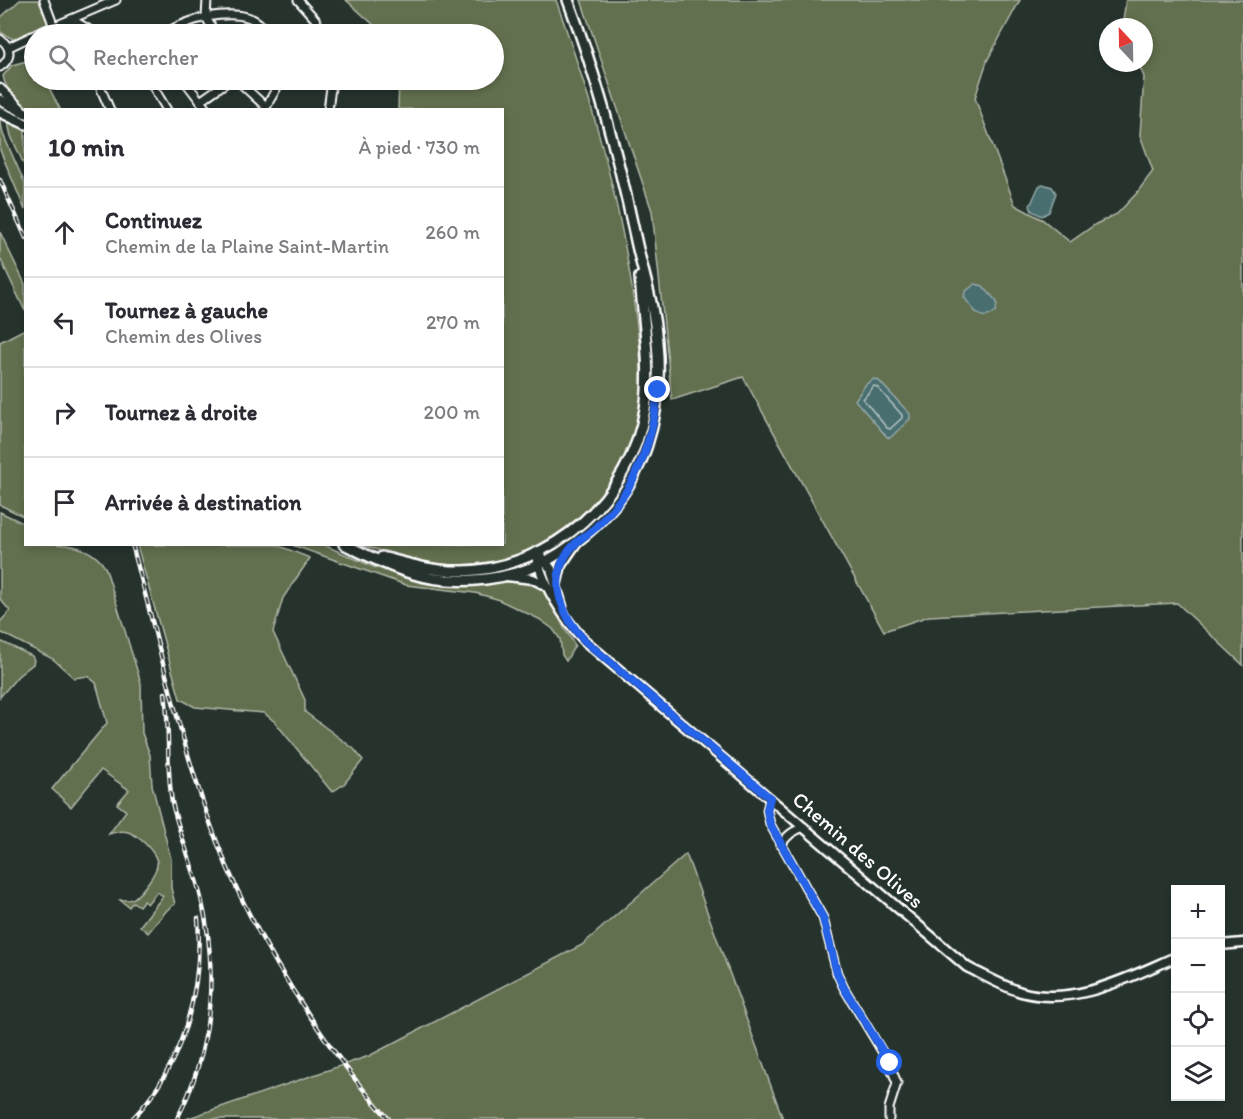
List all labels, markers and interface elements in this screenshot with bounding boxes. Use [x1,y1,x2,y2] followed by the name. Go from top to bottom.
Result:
[1099,18,1153,72] north arrow
[24,24,504,90] search box
[45,41,78,74] icon: search
[93,44,198,71] text: Rechercher
[48,131,124,163] text: 10 min
[359,135,480,159] text: À pied · 730 m
[105,207,202,234] text: Continuez
[48,216,81,249] icon: ahead
[425,220,480,244] text: 260 m
[105,234,389,258] text: Chemin de la Plaine Saint-Martin
[105,297,268,324] text: Tournez à gauche
[48,306,81,339] icon: left
[426,310,480,334] text: 270 m
[105,324,262,348] text: Chemin des Olives
[644,376,670,402] route end
[48,396,81,429] icon: right
[105,399,257,426] text: Tournez à droite
[424,400,480,424] text: 200 m
[48,486,81,519] icon: arrive
[105,489,301,516] text: Arrivée à destination
[788,786,929,913] street label: Chemin des Olives
[1171,885,1225,1101] map controls
[1171,885,1225,939] button: +
[1171,939,1225,993] button: −
[1171,993,1225,1047] button: locate
[1171,1047,1225,1101] button: layers
[876,1049,902,1075] route start

